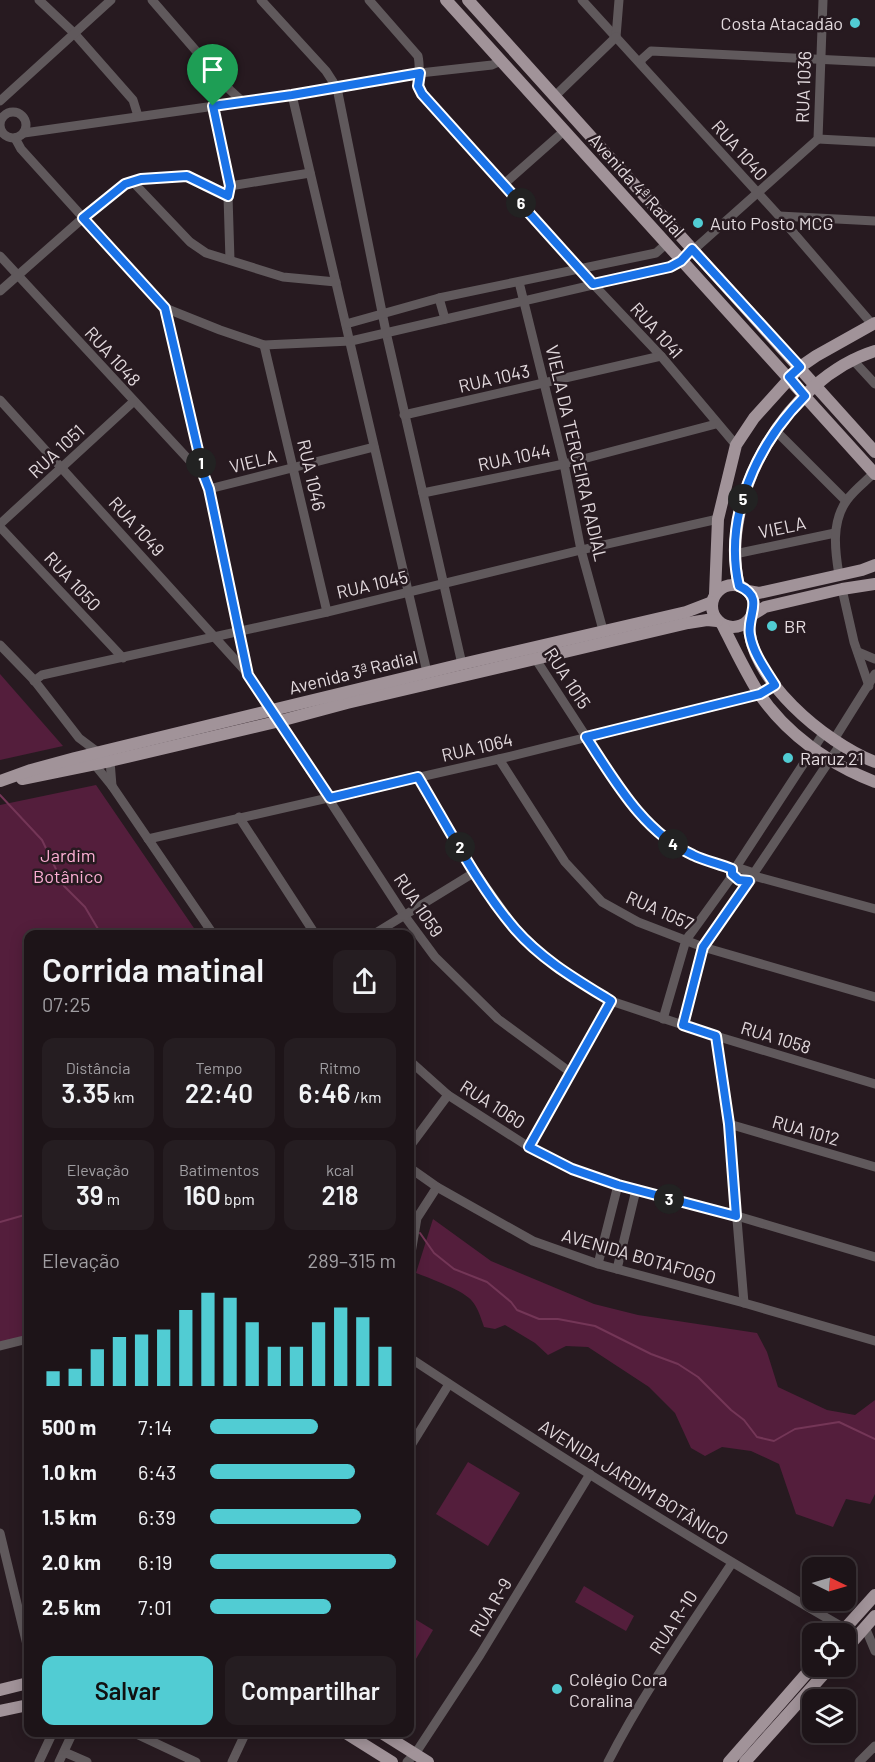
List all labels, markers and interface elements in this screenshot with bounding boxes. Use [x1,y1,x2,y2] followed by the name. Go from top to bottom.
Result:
[721,12,843,34] place label: Costa Atacadão
[848,16,862,30] marker: Costa Atacadão
[187,44,238,106] pin
[791,51,815,123] street label: RUA 1036
[196,53,229,86] icon: arrive
[707,115,773,185] street label: RUA 1040
[584,128,690,242] street label: Avenida 4ª Radial
[506,188,536,218] pin: 6
[517,193,525,212] text: 6
[710,212,834,234] place label: Auto Posto MCG
[691,216,705,230] marker: Auto Posto MCG
[626,297,688,363] street label: RUA 1041
[80,322,146,390] street label: RUA 1048
[541,343,613,563] street label: VIELA DA TERCEIRA RADIAL
[456,359,532,397] street label: RUA 1043
[23,420,89,482] street label: RUA 1051
[293,437,331,513] street label: RUA 1046
[476,439,552,475] street label: RUA 1044
[227,444,279,477] street label: VIELA
[186,448,216,478] pin: 1
[198,453,204,472] text: 1
[728,484,758,514] pin: 5
[739,489,747,508] text: 5
[104,492,170,560] street label: RUA 1049
[756,511,808,543] street label: VIELA
[40,547,106,615] street label: RUA 1050
[334,565,410,603] street label: RUA 1045
[784,615,806,637] place label: BR
[765,619,779,633] marker: BR
[540,643,596,713] street label: RUA 1015
[286,645,420,699] street label: Avenida 3ª Radial
[439,728,515,766] street label: RUA 1064
[800,747,864,769] place label: Raruz 21
[781,751,795,765] marker: Raruz 21
[658,829,688,859] pin: 4
[445,832,475,862] pin: 2
[668,834,678,853] text: 4
[456,837,464,856] text: 2
[33,844,103,887] park label: Jardim Botânico
[390,869,448,941] street label: RUA 1059
[623,885,697,935] street label: RUA 1057
[42,949,264,989] text: Corrida matinal
[333,950,396,1013] button: share
[42,992,91,1016] text: 07:25
[738,1016,814,1058] street label: RUA 1058
[66,1058,130,1077] text: Distância
[195,1058,243,1077] text: Tempo
[319,1058,361,1077] text: Ritmo
[456,1075,530,1133] street label: RUA 1060
[62,1077,110,1108] text: 3.35
[185,1077,253,1108] text: 22:40
[299,1077,351,1108] text: 6:46
[110,1087,134,1106] text: km
[351,1087,381,1106] text: /km
[770,1110,842,1150] street label: RUA 1012
[67,1160,129,1179] text: Elevação
[179,1160,259,1179] text: Batimentos
[326,1160,354,1179] text: kcal
[76,1179,104,1210] text: 39
[183,1179,221,1210] text: 160
[321,1179,359,1210] text: 218
[654,1184,684,1214] pin: 3
[104,1189,120,1208] text: m
[221,1189,255,1208] text: bpm
[665,1189,673,1208] text: 3
[559,1223,719,1289] street label: AVENIDA BOTAFOGO
[42,1248,120,1272] text: Elevação
[307,1248,396,1272] text: 289–315 m
[42,1415,96,1439] text: 500 m
[138,1415,172,1439] text: 7:14
[535,1415,733,1549] street label: AVENIDA JARDIM BOTÂNICO
[42,1460,97,1484] text: 1.0 km
[138,1460,176,1484] text: 6:43
[42,1505,97,1529] text: 1.5 km
[138,1505,176,1529] text: 6:39
[42,1550,101,1574] text: 2.0 km
[138,1550,173,1574] text: 6:19
[802,1557,856,1611] north arrow
[802,1557,856,1743] map controls
[464,1574,516,1640] street label: RUA R-9
[644,1586,702,1658] street label: RUA R-10
[42,1595,101,1619] text: 2.5 km
[138,1595,172,1619] text: 7:01
[802,1623,856,1677] button: locate
[42,1656,213,1725] button: Salvar
[225,1656,396,1725] button: Compartilhar
[569,1668,668,1711] place label: Colégio Cora Coralina
[550,1682,564,1696] marker: Colégio Cora Coralina
[802,1689,856,1743] button: layers

